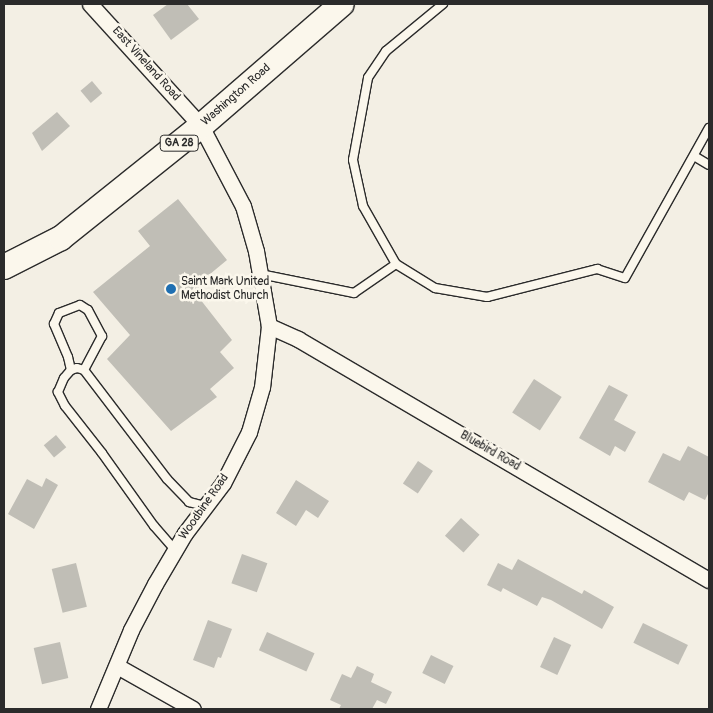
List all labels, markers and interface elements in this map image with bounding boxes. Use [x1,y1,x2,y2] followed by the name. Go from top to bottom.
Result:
[109,24,183,104] street label: East Vineland Road
[198,61,274,129] street label: Washington Road
[159,134,199,152] road number: GA 28
[181,275,269,303] place label: Saint Mark United Methodist Church
[165,283,177,295] marker: Saint Mark United Methodist Church
[457,428,523,474] street label: Bluebird Road
[176,471,232,543] street label: Woodbine Road

